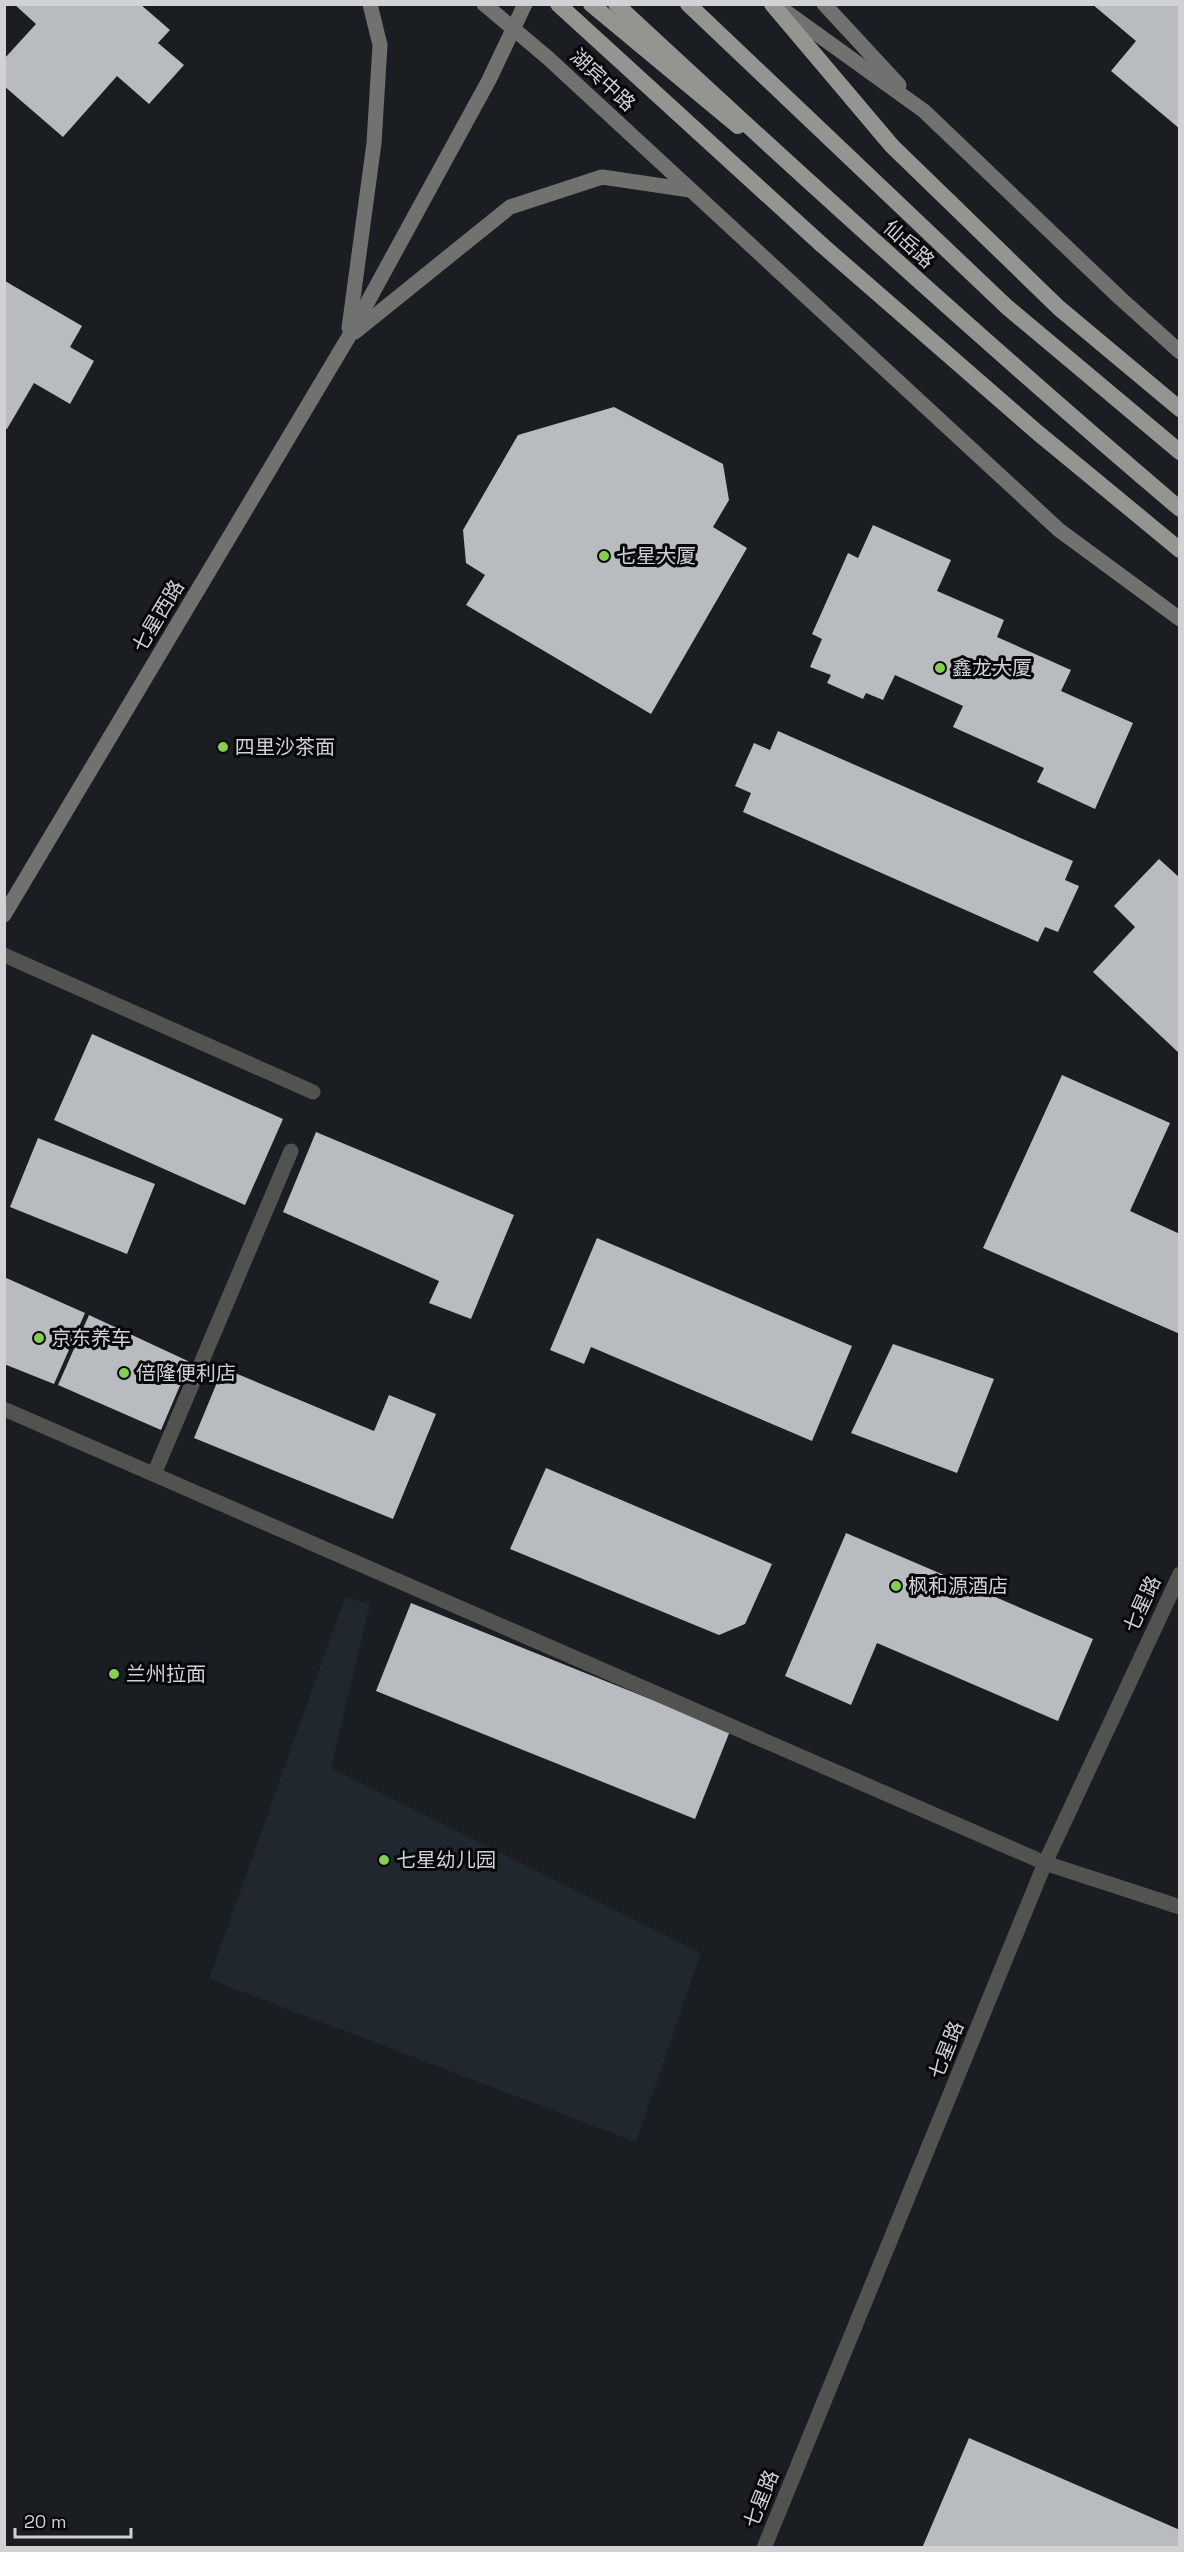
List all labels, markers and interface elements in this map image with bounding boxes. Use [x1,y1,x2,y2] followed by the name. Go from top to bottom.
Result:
[565,43,641,117] street label: 湖宾中路
[878,214,940,274] street label: 仙岳路
[616,543,696,569] place label: 七星大厦
[597,549,611,563] marker: 七星大厦
[126,575,190,657] street label: 七星西路
[952,655,1032,681] place label: 鑫龙大厦
[933,661,947,675] marker: 鑫龙大厦
[235,734,335,760] place label: 四里沙茶面
[216,740,230,754] marker: 四里沙茶面
[51,1325,131,1351] place label: 京东养车
[32,1331,46,1345] marker: 京东养车
[136,1360,236,1386] place label: 倍隆便利店
[117,1366,131,1380] marker: 倍隆便利店
[1118,1571,1166,1637] street label: 七星路
[908,1573,1008,1599] place label: 枫和源酒店
[889,1579,903,1593] marker: 枫和源酒店
[126,1661,206,1687] place label: 兰州拉面
[107,1667,121,1681] marker: 兰州拉面
[396,1847,496,1873] place label: 七星幼儿园
[377,1853,391,1867] marker: 七星幼儿园
[923,2017,969,2083] street label: 七星路
[738,2466,784,2532] street label: 七星路
[15,2501,130,2539] scale bar
[24,2510,67,2533] text: 20 m

